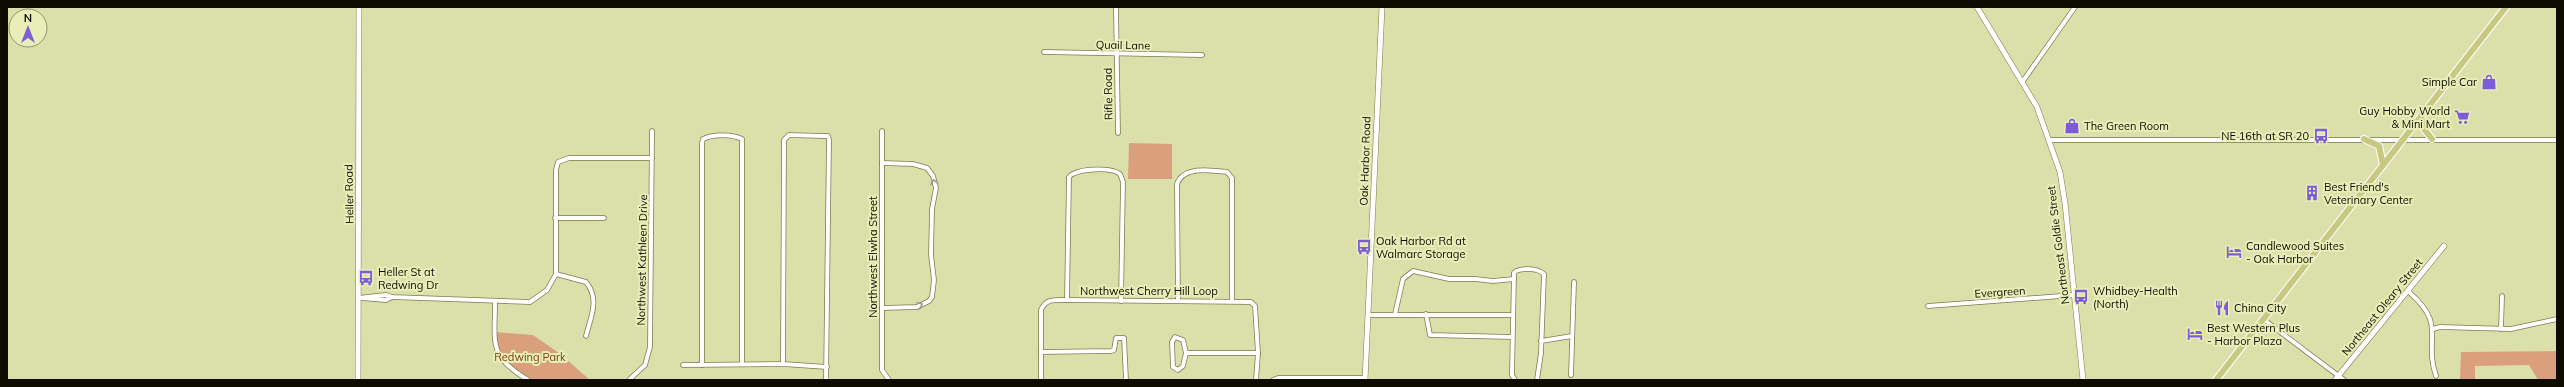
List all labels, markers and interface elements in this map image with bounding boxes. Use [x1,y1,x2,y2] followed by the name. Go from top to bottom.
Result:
[8,8,48,48] north arrow
[24,11,32,25] text: N
[1096,38,1150,52] street label: Quail Lane
[1101,68,1115,120] street label: Rifle Road
[2480,73,2498,91] shop icon: Simple Car
[2422,75,2477,89] place label: Simple Car
[2359,104,2450,131] place label: Guy Hobby World & Mini Mart
[2453,108,2471,126] supermarket icon: Guy Hobby World & Mini Mart
[1356,116,1374,206] street label: Oak Harbor Road
[2063,117,2081,135] shop icon: The Green Room
[2084,119,2169,133] place label: The Green Room
[2312,127,2330,145] bus stop icon: NE 16th at SR 20
[2221,129,2309,143] place label: NE 16th at SR 20
[341,164,357,224] street label: Heller Road
[931,179,939,186] one-way arrow
[2324,180,2413,207] place label: Best Friend's Veterinary Center
[2303,184,2321,202] building icon: Best Friend's Veterinary Center
[2044,185,2072,305] street label: Northeast Goldie Street
[634,194,650,326] street label: Northwest Kathleen Drive
[866,196,880,318] street label: Northwest Elwha Street
[1376,234,1466,261] place label: Oak Harbor Rd at Walmarc Storage
[1355,238,1373,256] bus stop icon: Oak Harbor Rd at Walmarc Storage
[2246,239,2344,266] place label: Candlewood Suites - Oak Harbor
[2225,243,2243,261] hotel icon: Candlewood Suites - Oak Harbor
[2339,255,2426,358] street label: Northeast Oleary Street
[378,265,438,292] place label: Heller St at Redwing Dr
[357,269,375,287] bus stop icon: Heller St at Redwing Dr
[1974,283,2026,301] street label: Evergreen
[1080,284,1218,298] street label: Northwest Cherry Hill Loop
[2093,284,2178,311] place label: Whidbey-Health (North)
[2072,288,2090,306] bus stop icon: Whidbey-Health (North)
[2213,299,2231,317] restaurant icon: China City
[917,301,924,309] one-way arrow
[2234,301,2287,315] place label: China City
[2207,321,2300,348] place label: Best Western Plus - Harbor Plaza
[2186,325,2204,343] hotel icon: Best Western Plus - Harbor Plaza
[494,350,566,364] park label: Redwing Park

